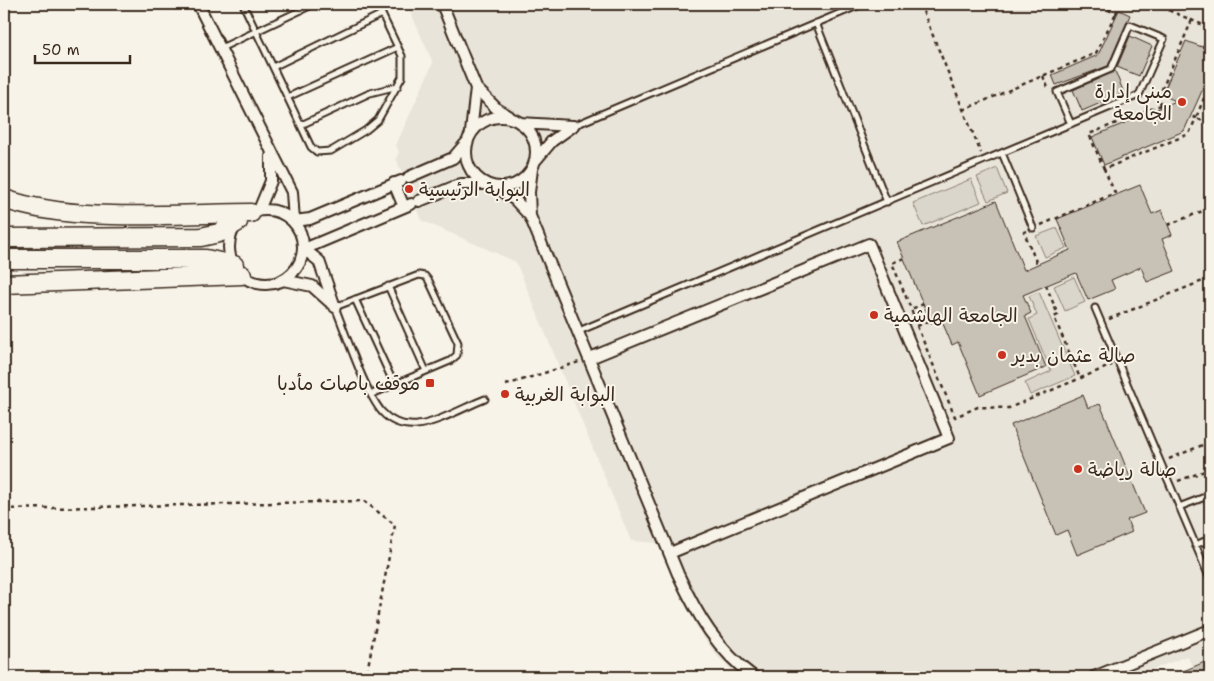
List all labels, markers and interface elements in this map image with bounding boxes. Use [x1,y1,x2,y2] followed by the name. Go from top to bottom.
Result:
[35,32,130,64] scale bar
[42,40,80,60] text: 50 m
[1094,79,1172,126] place label: مبنى إدارة الجامعة
[1176,96,1188,108] marker: مبنى إدارة الجامعة
[419,177,530,202] place label: البوابة الرئيسية
[403,183,415,195] marker: البوابة الرئيسية
[884,303,1018,328] place label: الجامعة الهاشمية
[868,309,880,321] marker: الجامعة الهاشمية
[1010,343,1136,368] place label: صالة عثمان بدير
[996,349,1008,361] marker: صالة عثمان بدير
[277,371,420,396] place label: موقف باصات مأدبا
[424,377,436,389] marker: موقف باصات مأدبا
[515,382,615,407] place label: البوابة الغربية
[499,388,511,400] marker: البوابة الغربية
[1088,457,1177,482] place label: صالة رياضة
[1072,463,1084,475] marker: صالة رياضة

